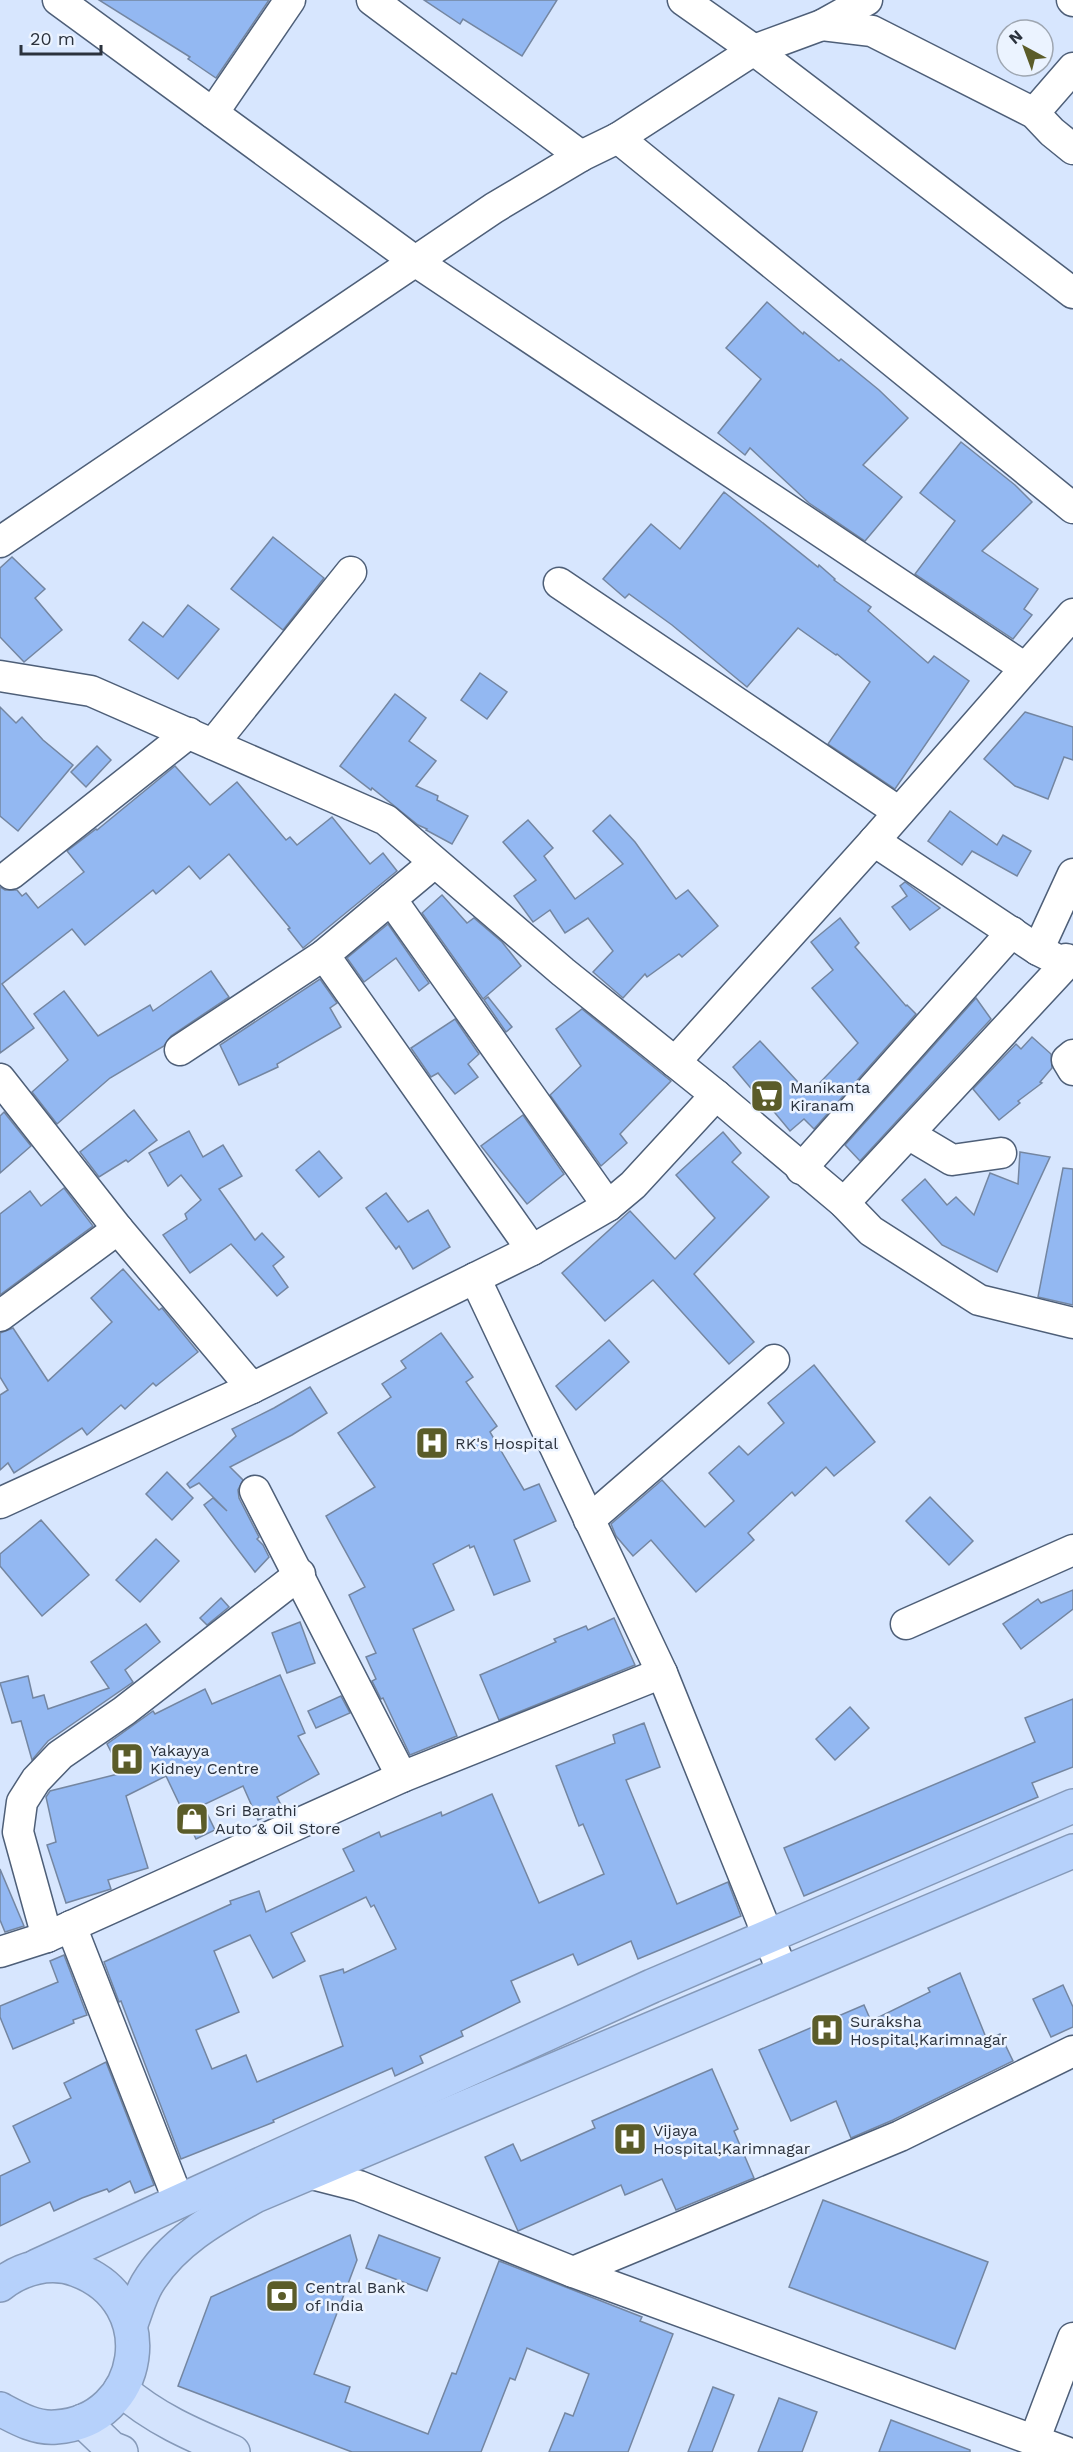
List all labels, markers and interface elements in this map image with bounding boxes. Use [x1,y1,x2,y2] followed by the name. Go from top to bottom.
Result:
[21,18,100,56] scale bar
[995,18,1055,78] north arrow
[1005,26,1026,48] text: N
[30,28,75,49] text: 20 m
[749,1078,785,1114] supermarket icon: Manikanta Kiranam
[790,1078,870,1115] place label: Manikanta Kiranam
[414,1425,450,1461] hospital icon: RK's Hospital
[455,1434,558,1453] place label: RK's Hospital
[109,1741,145,1777] hospital icon: Yakayya Kidney Centre
[150,1741,259,1778] place label: Yakayya Kidney Centre
[174,1801,210,1837] shop icon: Sri Barathi Auto & Oil Store
[215,1801,340,1838] place label: Sri Barathi Auto & Oil Store
[809,2012,845,2048] hospital icon: Suraksha Hospital,Karimnagar
[850,2012,1008,2049] place label: Suraksha Hospital,Karimnagar
[612,2121,648,2157] hospital icon: Vijaya Hospital,Karimnagar
[653,2121,811,2158] place label: Vijaya Hospital,Karimnagar
[264,2278,300,2314] bank icon: Central Bank of India
[305,2278,405,2315] place label: Central Bank of India

